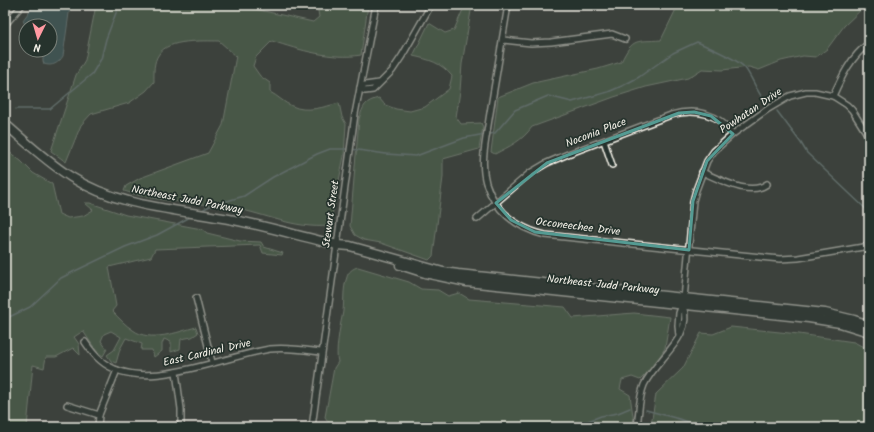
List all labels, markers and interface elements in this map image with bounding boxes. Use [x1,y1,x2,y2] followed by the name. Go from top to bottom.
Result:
[18,18,58,58] north arrow
[33,38,41,56] text: N
[716,83,786,139] street label: Powhatan Drive
[563,113,629,153] street label: Noconia Place
[317,178,345,249] street label: Stewart Street
[130,180,245,220] street label: Northeast Judd Parkway
[535,213,621,241] street label: Occoneechee Drive
[546,270,661,300] street label: Northeast Judd Parkway
[161,334,253,372] street label: East Cardinal Drive

